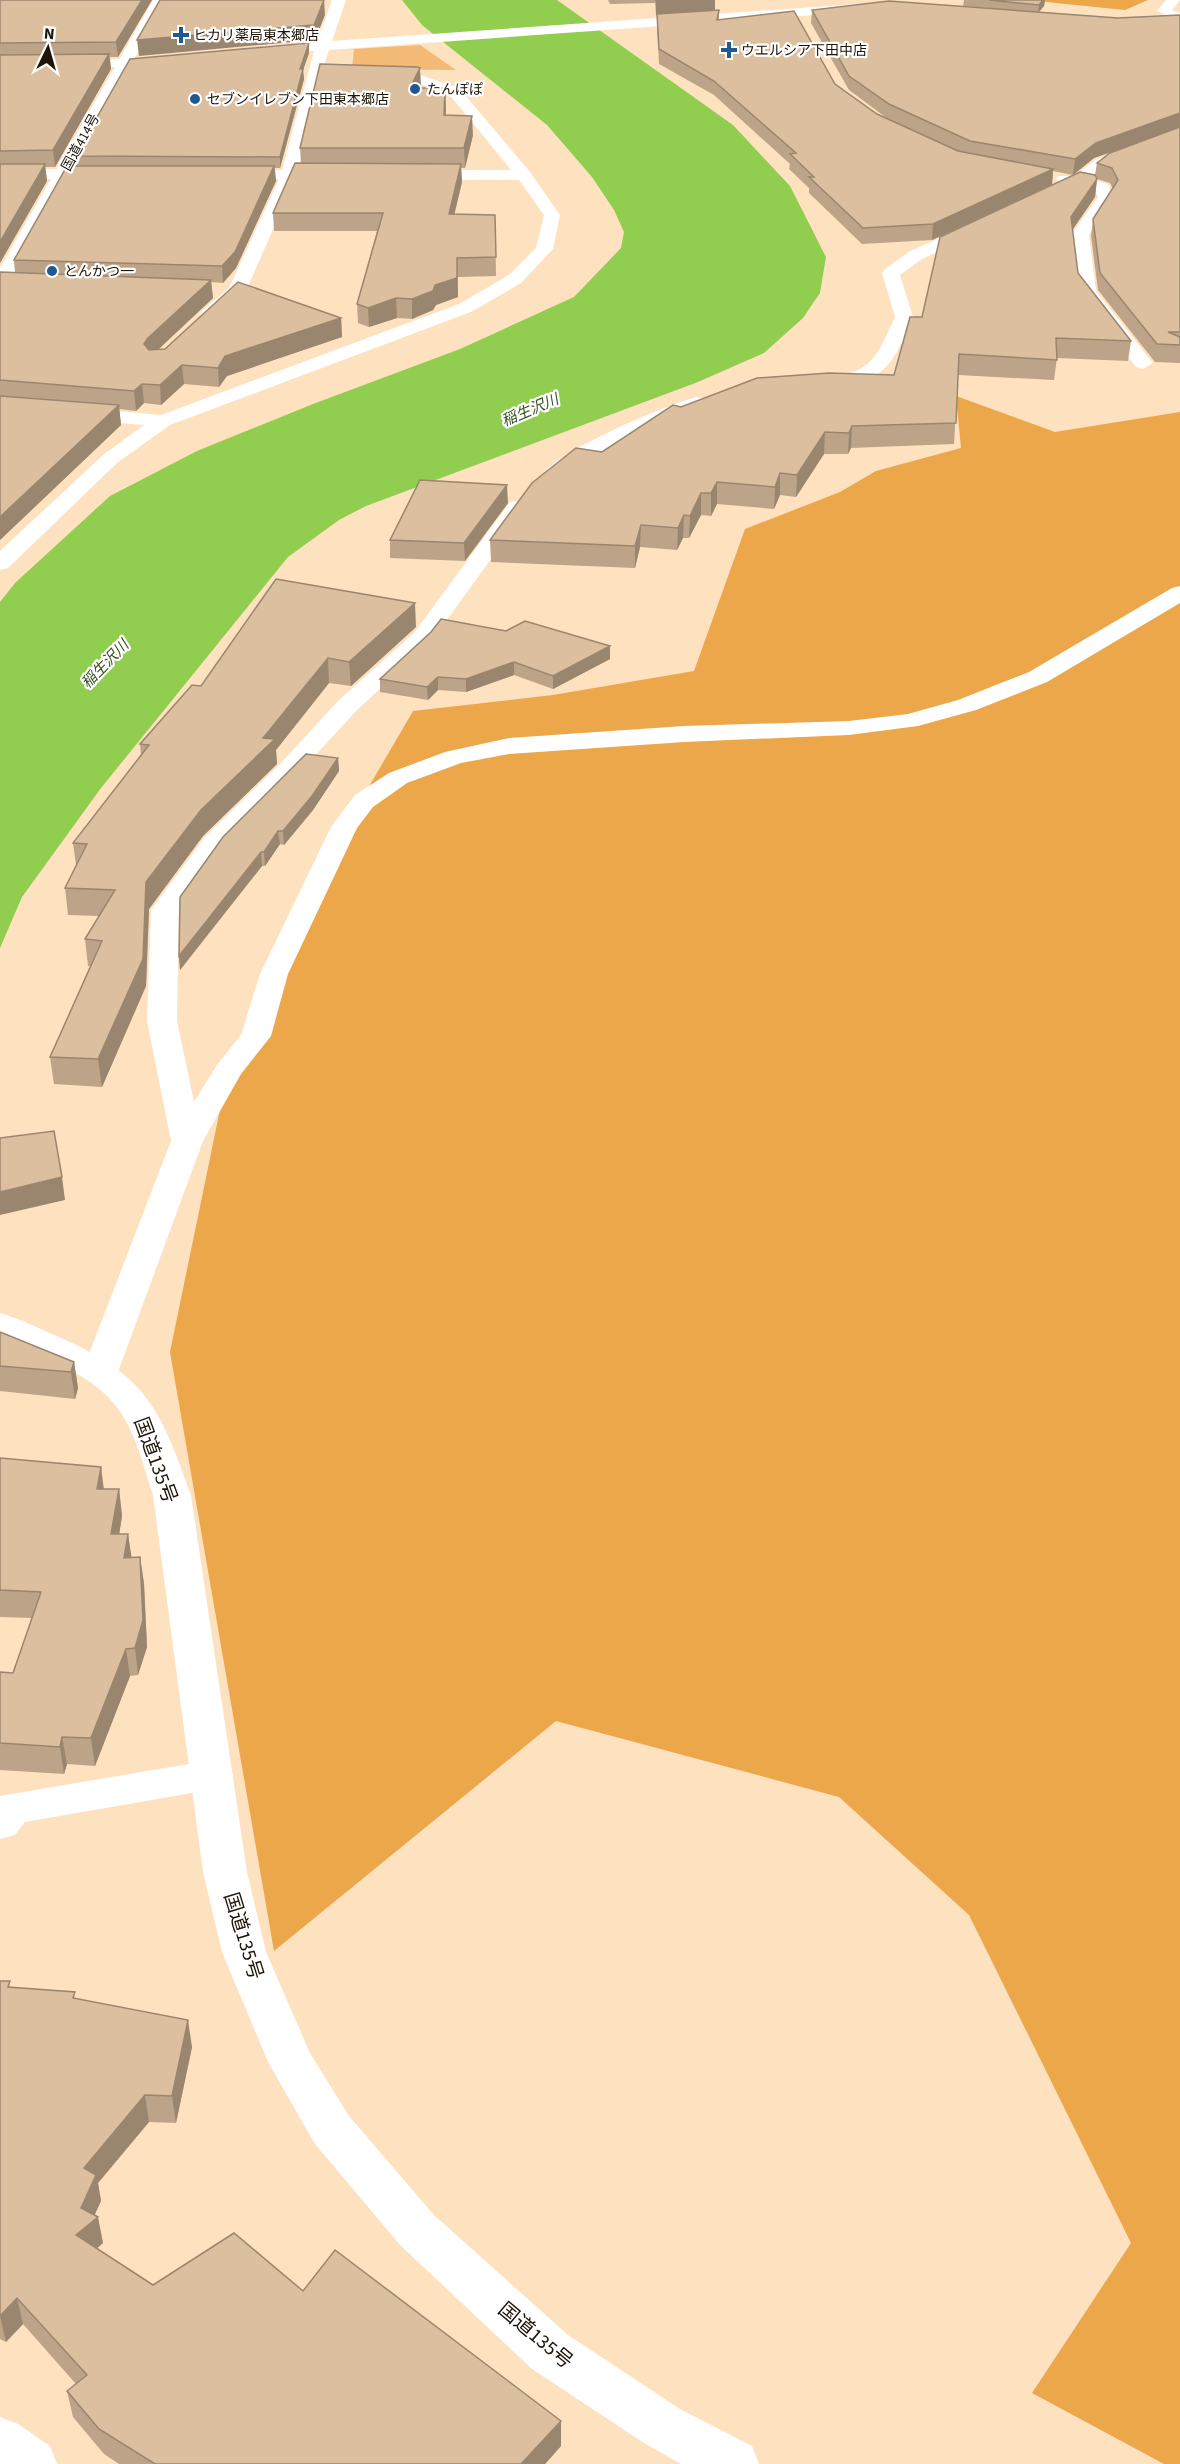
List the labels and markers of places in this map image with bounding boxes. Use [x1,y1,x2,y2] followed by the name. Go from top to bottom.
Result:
[193,26,319,46] place label: ヒカリ薬局東本郷店
[174,28,188,42] marker: ヒカリ薬局東本郷店
[741,41,867,61] place label: ウエルシア下田中店
[722,43,736,57] marker: ウエルシア下田中店
[427,80,483,100] place label: たんぽぽ
[408,82,422,96] marker: たんぽぽ
[207,90,389,110] place label: セブンイレブン下田東本郷店
[188,92,202,106] marker: セブンイレブン下田東本郷店
[64,262,134,282] place label: とんかつ一
[45,264,59,278] marker: とんかつ一

